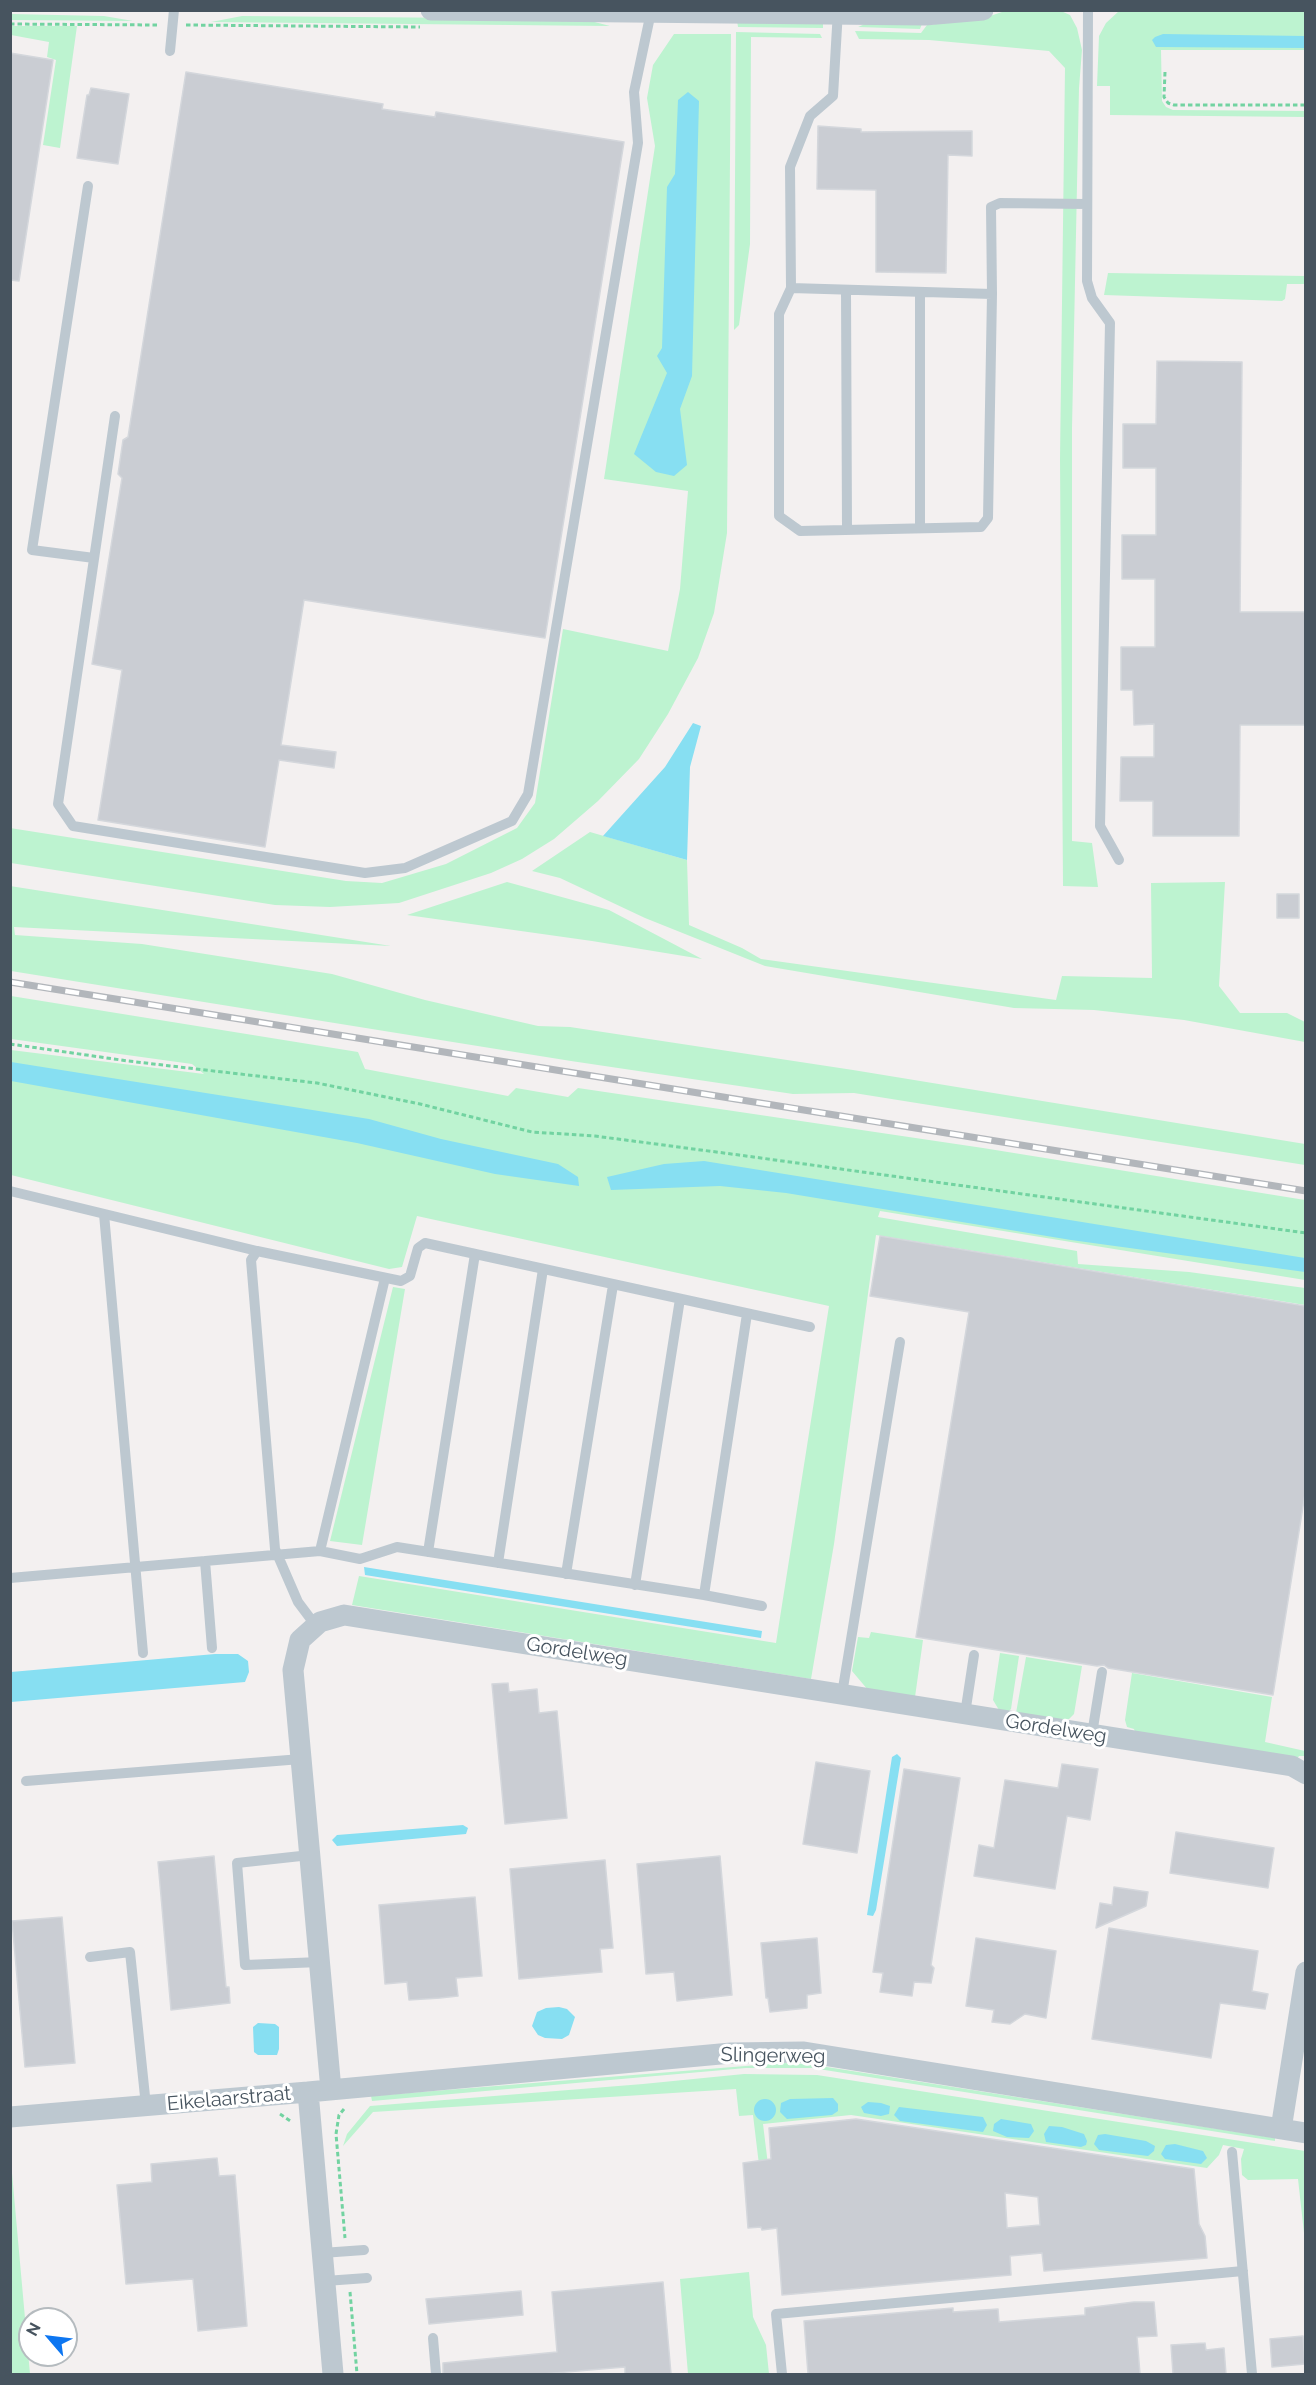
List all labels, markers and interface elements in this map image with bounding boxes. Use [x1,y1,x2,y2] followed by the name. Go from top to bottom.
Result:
[525,1632,629,1672] street label: Gordelweg
[1004,1709,1108,1749] street label: Gordelweg
[720,2043,826,2069] street label: Slingerweg
[166,2082,292,2116] street label: Eikelaarstraat
[18,2307,78,2367] north arrow
[22,2319,45,2339] text: N

